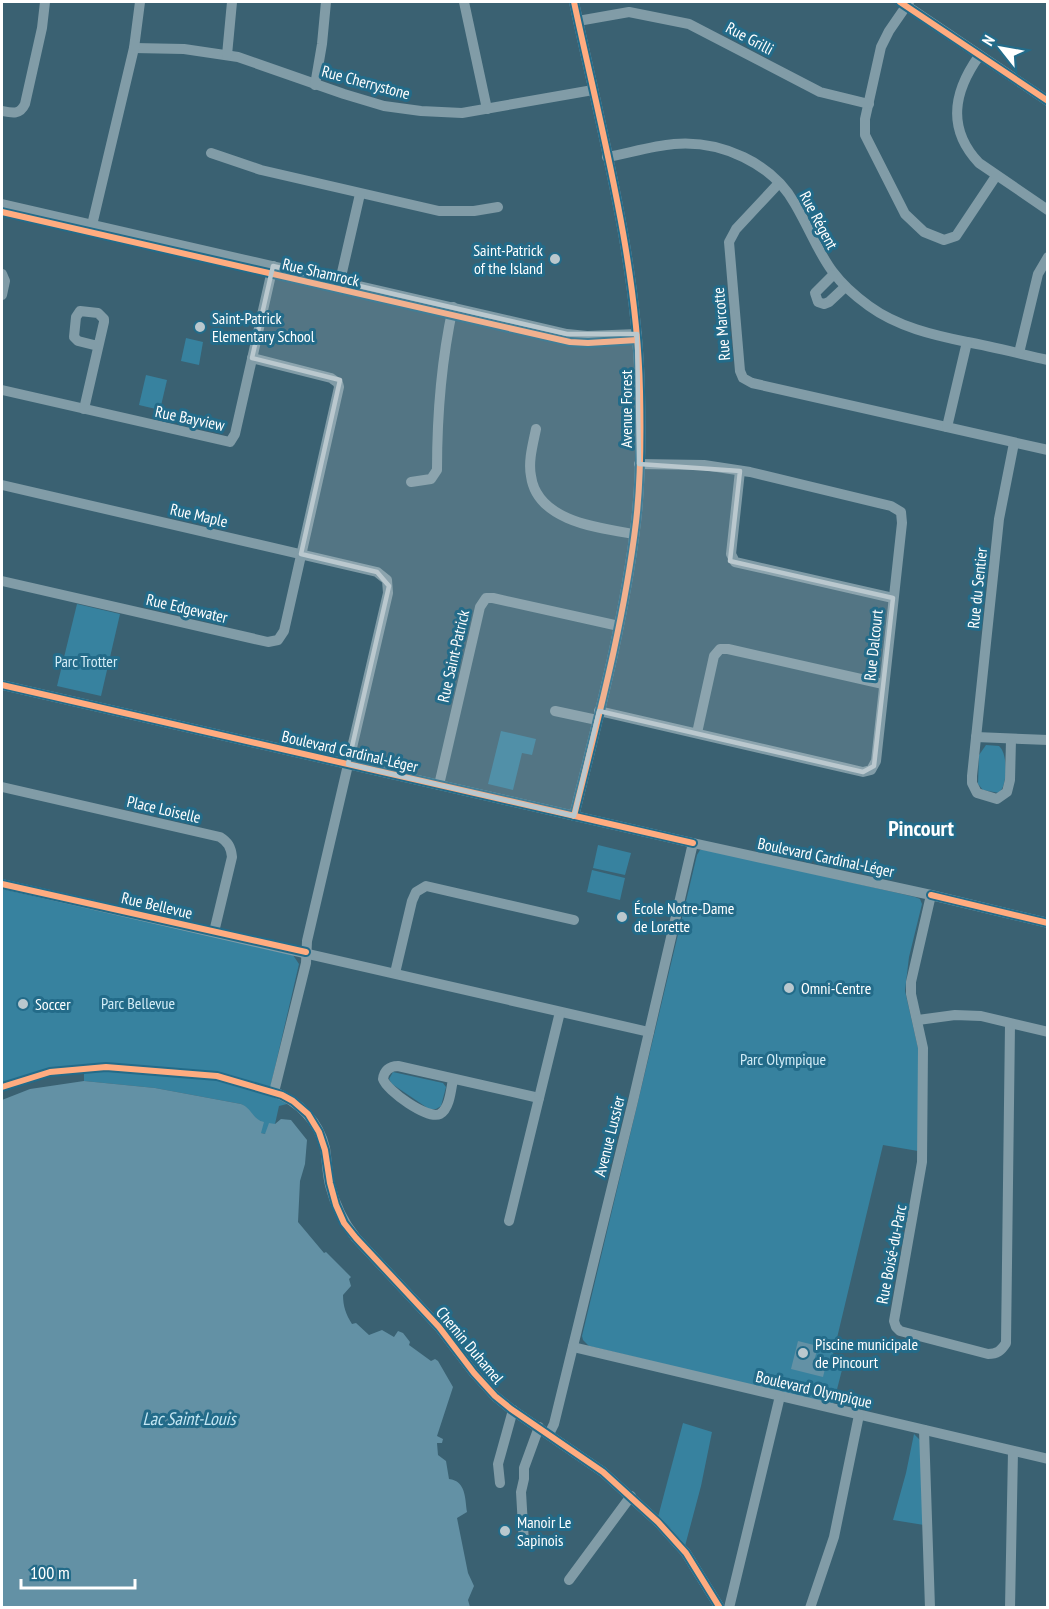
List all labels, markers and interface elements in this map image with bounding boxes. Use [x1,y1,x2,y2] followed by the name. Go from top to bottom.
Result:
[723,17,777,59] street label: Rue Grilli
[971,18,1031,78] north arrow
[977,31,999,49] text: N
[320,61,412,103] street label: Rue Cherrystone
[795,187,843,253] street label: Rue Régent
[473,240,544,278] place label: Saint-Patrick of the Island
[548,252,562,266] marker: Saint-Patrick of the Island
[280,253,362,291] street label: Rue Shamrock
[708,287,734,361] street label: Rue Marcotte
[212,308,315,346] place label: Saint-Patrick Elementary School
[193,320,207,334] marker: Saint-Patrick Elementary School
[616,369,636,448] street label: Avenue Forest
[154,401,227,435] street label: Rue Bayview
[168,499,230,531] street label: Rue Maple
[963,546,991,629] street label: Rue du Sentier
[144,589,230,627] street label: Rue Edgewater
[433,607,474,704] street label: Rue Saint-Patrick
[859,608,887,682] street label: Rue Dalcourt
[55,651,118,671] park label: Parc Trotter
[280,726,421,777] street label: Boulevard Cardinal-Léger
[125,791,203,827] street label: Place Loiselle
[888,814,954,842] district label: Pincourt
[756,833,897,881] street label: Boulevard Cardinal-Léger
[120,887,194,923] street label: Rue Bellevue
[634,898,734,936] place label: École Notre-Dame de Lorette
[615,910,629,924] marker: École Notre-Dame de Lorette
[801,978,871,998] place label: Omni-Centre
[782,981,796,995] marker: Omni-Centre
[101,993,175,1013] park label: Parc Bellevue
[35,994,71,1014] place label: Soccer
[16,997,30,1011] marker: Soccer
[740,1049,826,1069] park label: Parc Olympique
[589,1093,629,1178] street label: Avenue Lussier
[872,1202,911,1305] street label: Rue Boisé-du-Parc
[432,1302,508,1388] street label: Chemin Duhamel
[815,1334,918,1372] place label: Piscine municipale de Pincourt
[796,1346,810,1360] marker: Piscine municipale de Pincourt
[754,1366,874,1412] street label: Boulevard Olympique
[142,1407,237,1430] water label: Lac Saint-Louis
[517,1512,571,1550] place label: Manoir Le Sapinois
[498,1524,512,1538] marker: Manoir Le Sapinois
[21,1552,135,1590] scale bar
[30,1561,70,1584] text: 100 m

